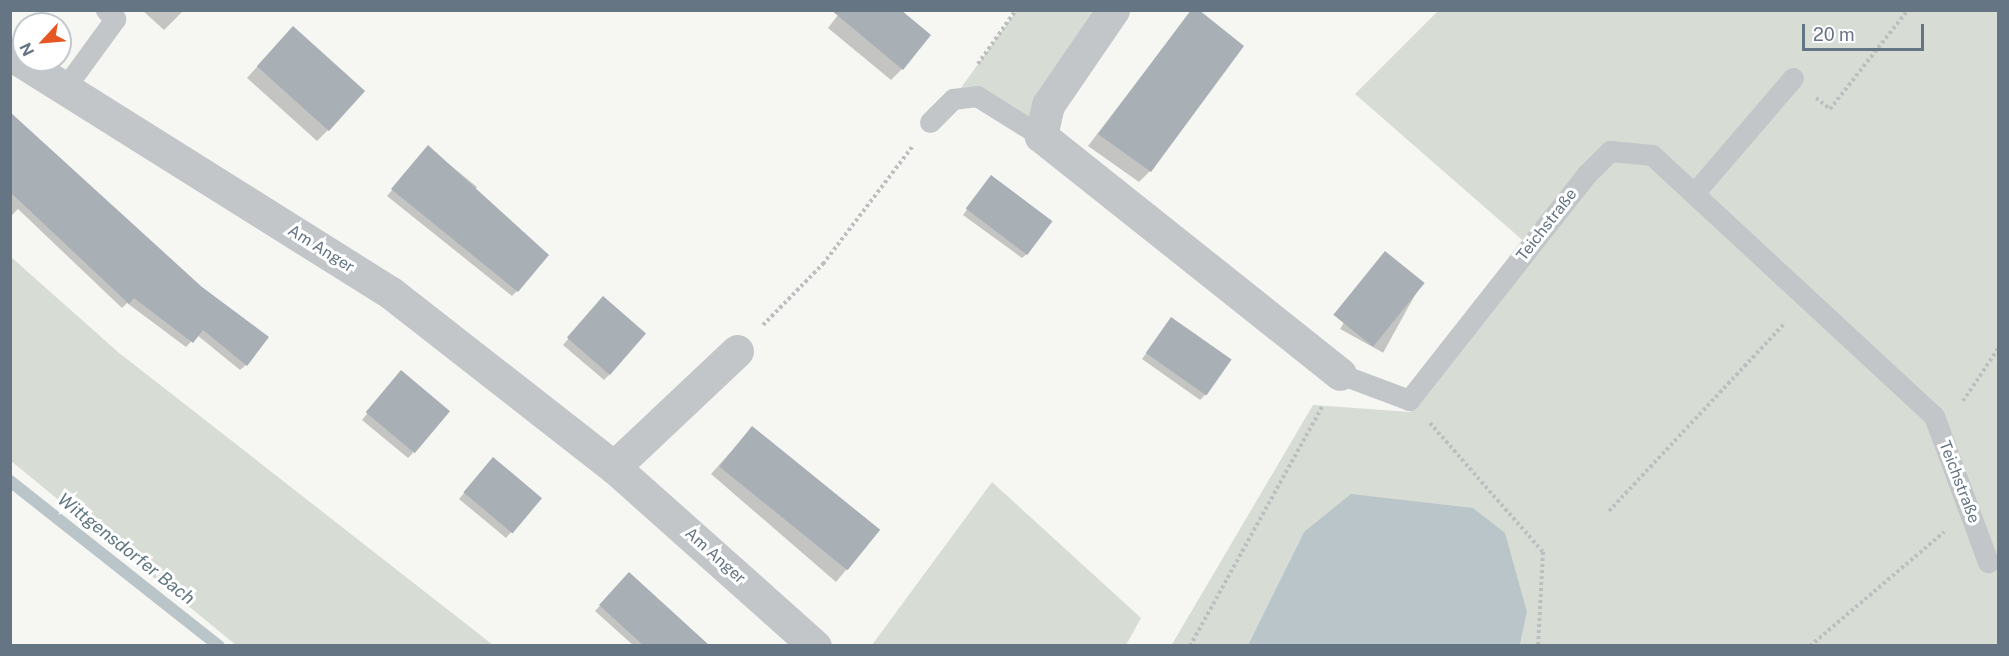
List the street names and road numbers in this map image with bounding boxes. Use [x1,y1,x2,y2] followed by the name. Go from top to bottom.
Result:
[1513,185,1581,265] street label: Teichstraße
[284,221,358,277] street label: Am Anger
[1935,438,1983,526] street label: Teichstraße
[681,524,749,588] street label: Am Anger

